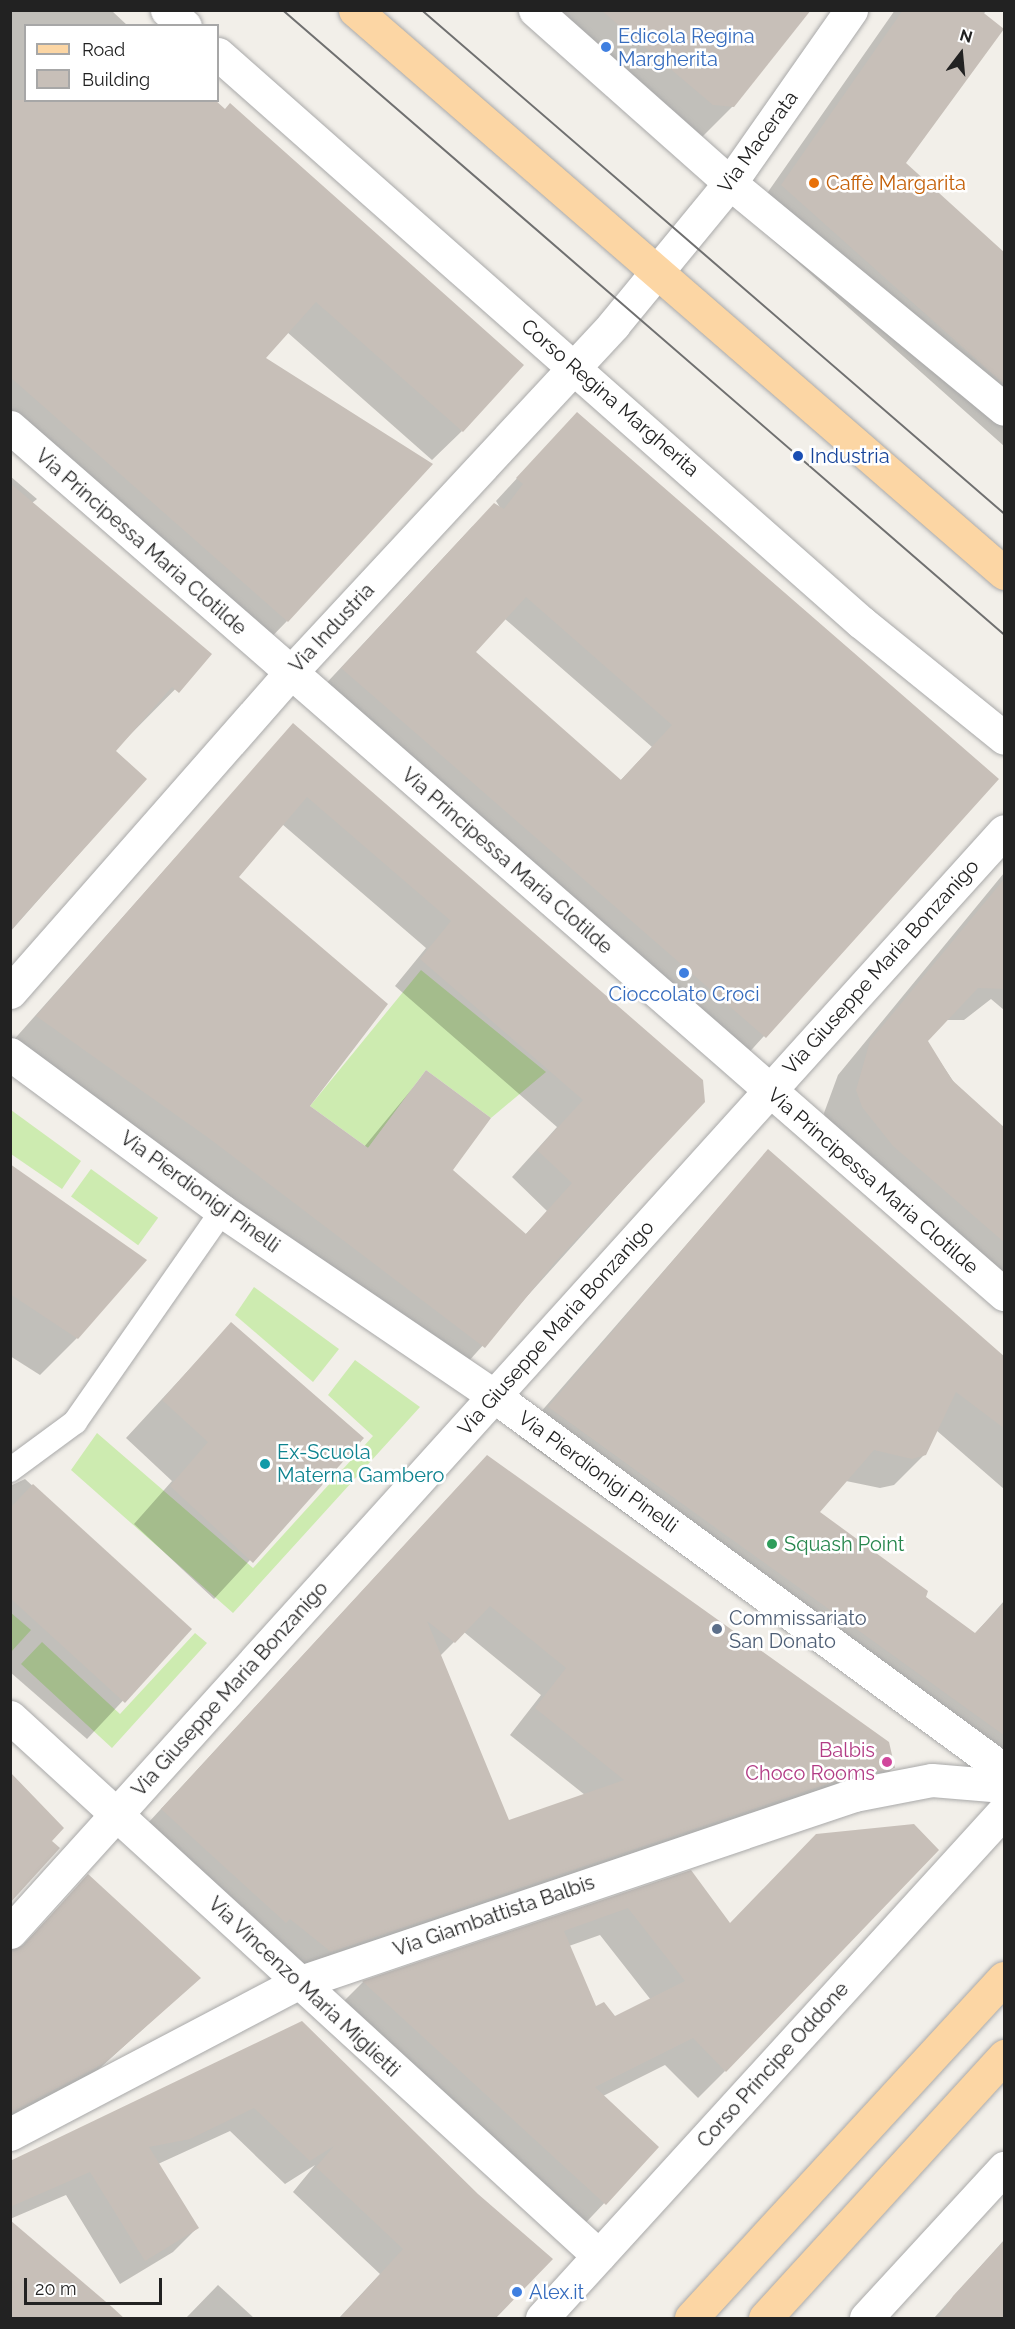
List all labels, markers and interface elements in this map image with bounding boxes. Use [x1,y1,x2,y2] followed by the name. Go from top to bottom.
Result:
[24,24,219,102] legend
[618,24,755,71] place label: Edicola Regina Margherita
[931,24,991,84] north arrow
[958,25,975,47] text: N
[82,39,125,60] text: Road
[599,40,613,54] marker: Edicola Regina Margherita
[82,69,150,90] text: Building
[713,86,803,198] street label: Via Macerata
[826,171,966,195] place label: Caffè Margarita
[807,176,821,190] marker: Caffè Margarita
[516,314,704,482] street label: Corso Regina Margherita
[31,444,251,640] street label: Via Principessa Maria Clotilde
[810,444,890,468] place label: Industria
[791,449,805,463] marker: Industria
[285,578,379,678] street label: Via Industria
[397,763,617,959] street label: Via Principessa Maria Clotilde
[778,855,984,1079] street label: Via Giuseppe Maria Bonzanigo
[677,966,691,980] marker: Cioccolato Croci
[608,982,760,1006] place label: Cioccolato Croci
[763,1083,983,1279] street label: Via Principessa Maria Clotilde
[116,1126,284,1258] street label: Via Pierdionigi Pinelli
[453,1216,659,1440] street label: Via Giuseppe Maria Bonzanigo
[514,1406,682,1538] street label: Via Pierdionigi Pinelli
[277,1440,444,1487] place label: Ex-Scuola Materna Gambero
[258,1457,272,1471] marker: Ex-Scuola Materna Gambero
[784,1532,904,1556] place label: Squash Point
[765,1537,779,1551] marker: Squash Point
[127,1577,333,1801] street label: Via Giuseppe Maria Bonzanigo
[729,1606,867,1653] place label: Commissariato San Donato
[710,1622,724,1636] marker: Commissariato San Donato
[745,1738,875,1785] place label: Balbis Choco Rooms
[880,1755,894,1769] marker: Balbis Choco Rooms
[390,1870,598,1962] street label: Via Giambattista Balbis
[203,1892,405,2082] street label: Via Vincenzo Maria Miglietti
[692,1977,854,2153] street label: Corso Principe Oddone
[27,2266,165,2304] scale bar
[35,2278,77,2299] text: 20 m
[529,2280,584,2304] place label: Alex.it
[510,2285,524,2299] marker: Alex.it

